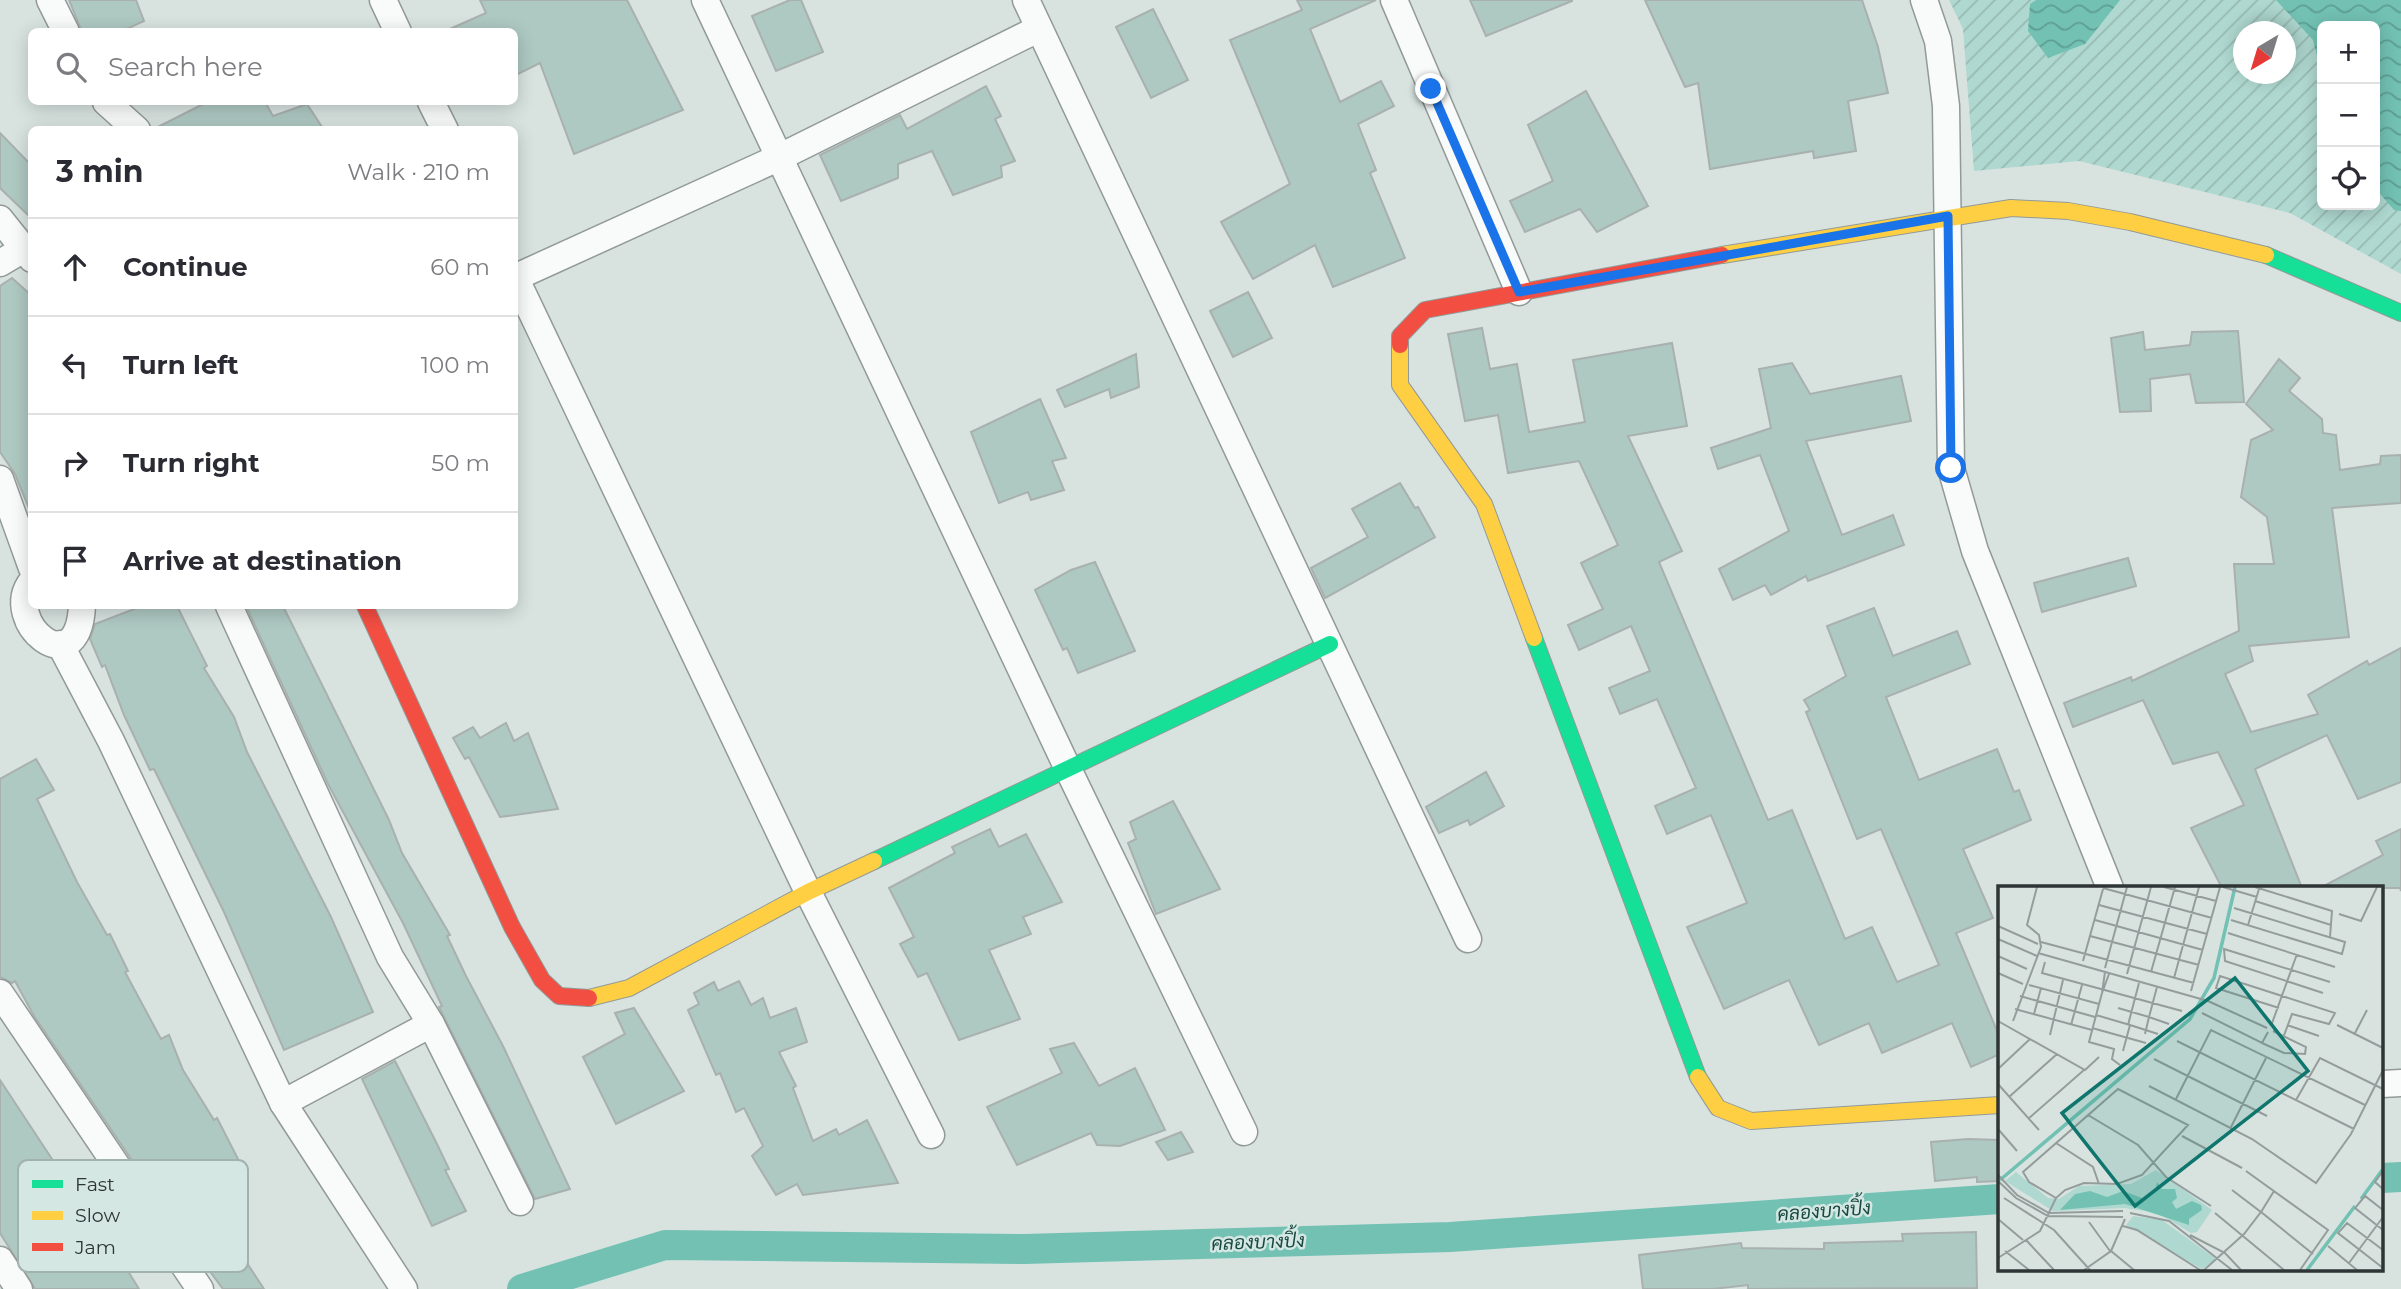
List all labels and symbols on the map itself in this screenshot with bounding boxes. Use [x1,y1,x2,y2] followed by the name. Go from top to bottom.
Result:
[2233,21,2296,84] north arrow
[1415,73,1446,104] route end
[1935,452,1966,483] route start
[1998,886,2384,1272] inset map
[18,1160,248,1272] legend
[75,1173,115,1196] text: Fast
[1776,1190,1872,1226] water label: คลองบางปิ้ง
[75,1204,120,1227] text: Slow
[1211,1223,1305,1255] water label: คลองบางปิ้ง
[74,1236,116,1259] text: Jam

